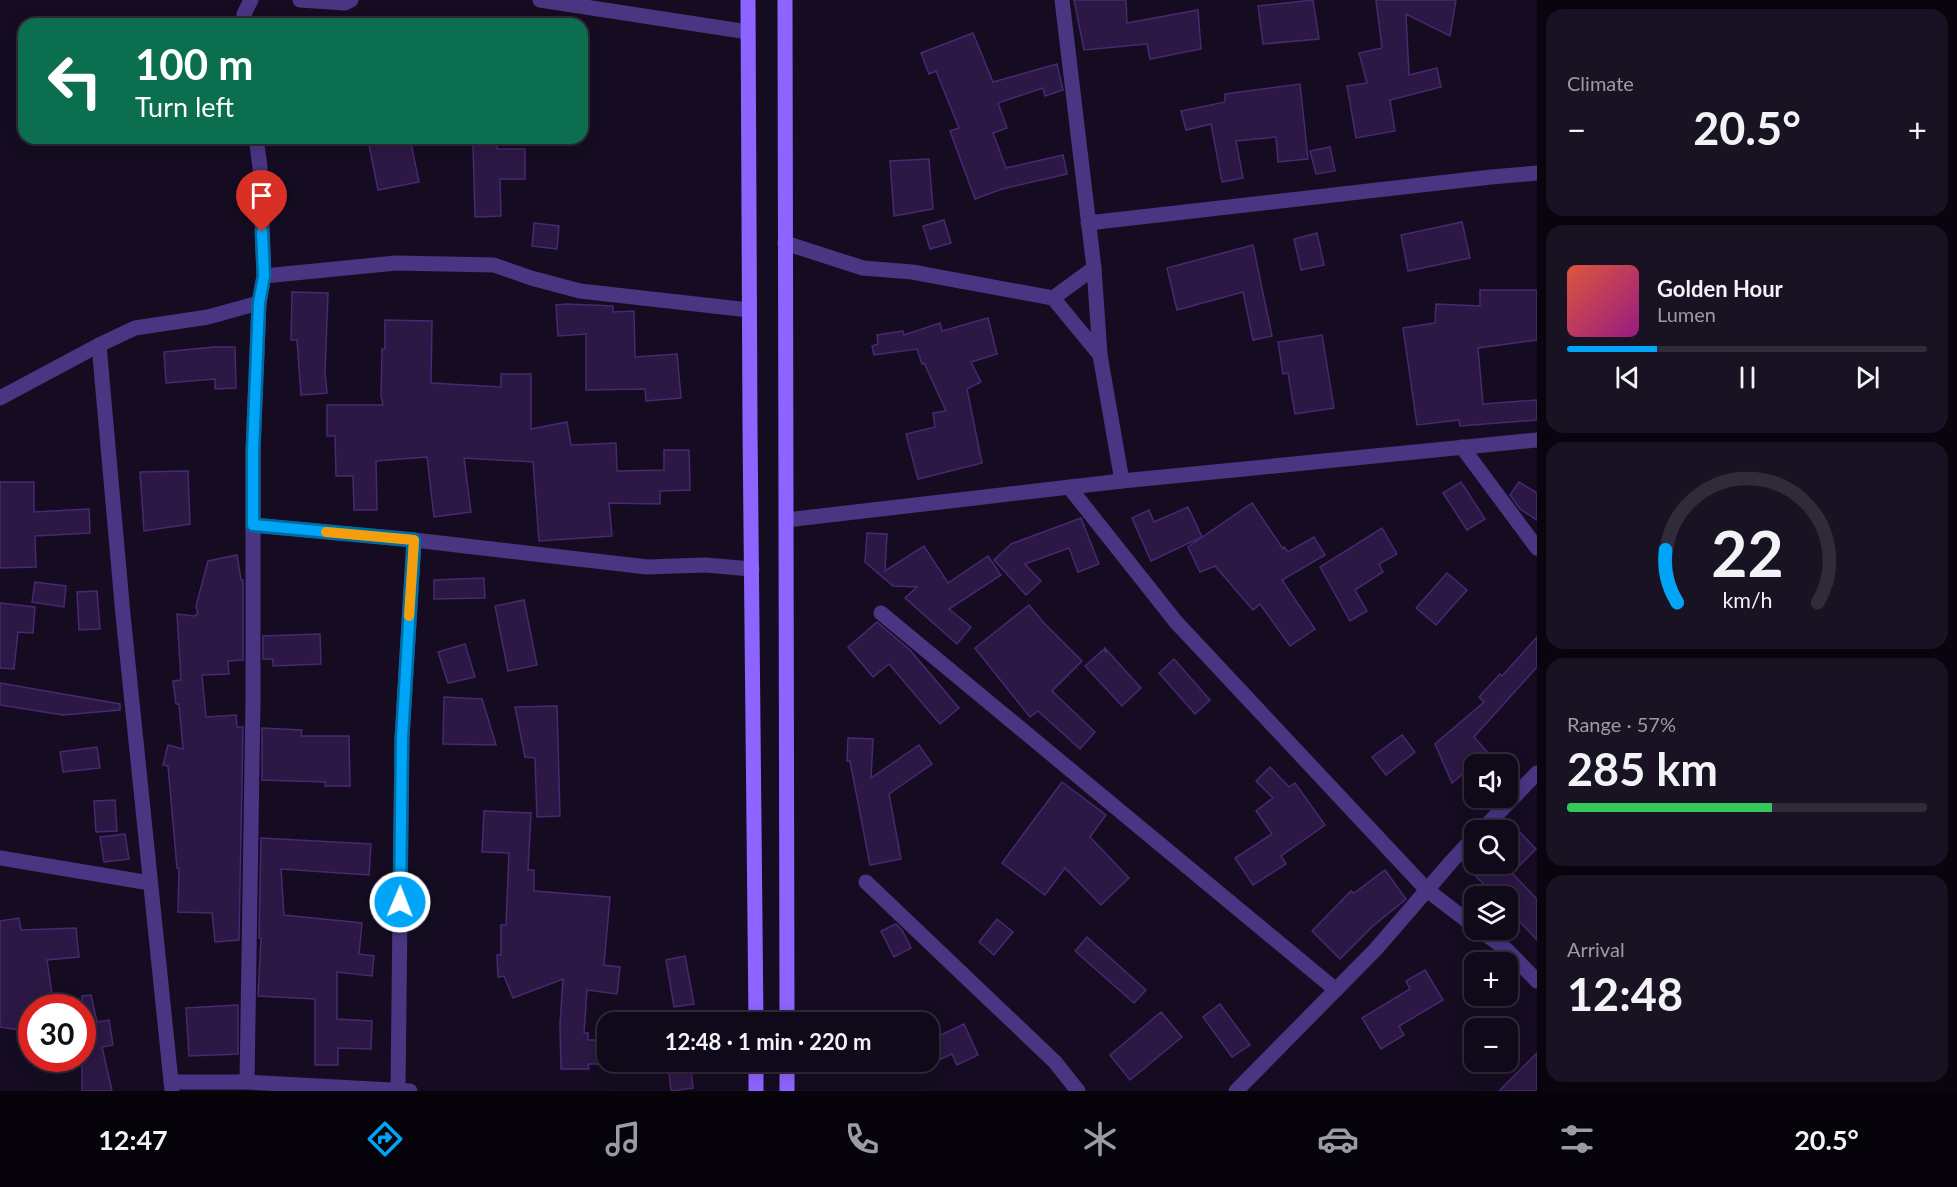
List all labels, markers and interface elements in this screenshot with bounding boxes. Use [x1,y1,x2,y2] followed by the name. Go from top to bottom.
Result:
[135,39,253,89] text: 100 m
[36,42,114,120] icon: left
[1567,71,1634,95] text: Climate
[135,90,234,123] text: Turn left
[1693,101,1801,155] text: 20.5°
[1567,109,1586,149] text: −
[1908,109,1927,149] text: +
[236,170,287,232] pin
[245,179,278,212] icon: arrive
[1657,275,1783,302] text: Golden Hour
[1657,302,1716,326] text: Lumen
[1611,361,1644,394] icon: previous
[1731,361,1764,394] icon: pause
[1851,361,1884,394] icon: next
[1711,515,1783,590] text: 22
[1722,587,1772,613] text: km/h
[1567,712,1676,736] text: Range · 57%
[1567,742,1718,796] text: 285 km
[1464,754,1518,1072] map controls
[1464,754,1518,808] button: sound
[1464,820,1518,874] button: search
[368,870,432,934] position arrow
[1464,886,1518,940] button: layers
[1567,937,1625,961] text: Arrival
[1464,952,1518,1006] button: +
[1567,967,1683,1021] text: 12:48
[18,994,96,1072] speed limit sign: 30
[1464,1018,1518,1072] button: −
[665,1028,871,1055] text: 12:48 · 1 min · 220 m
[364,1118,406,1160] icon: directions
[602,1118,644,1160] icon: music
[841,1118,883,1160] icon: phone
[1079,1118,1121,1160] icon: climate
[1317,1118,1359,1160] icon: car
[1556,1118,1598,1160] icon: filters
[98,1123,168,1156] text: 12:47
[1794,1123,1859,1156] text: 20.5°

